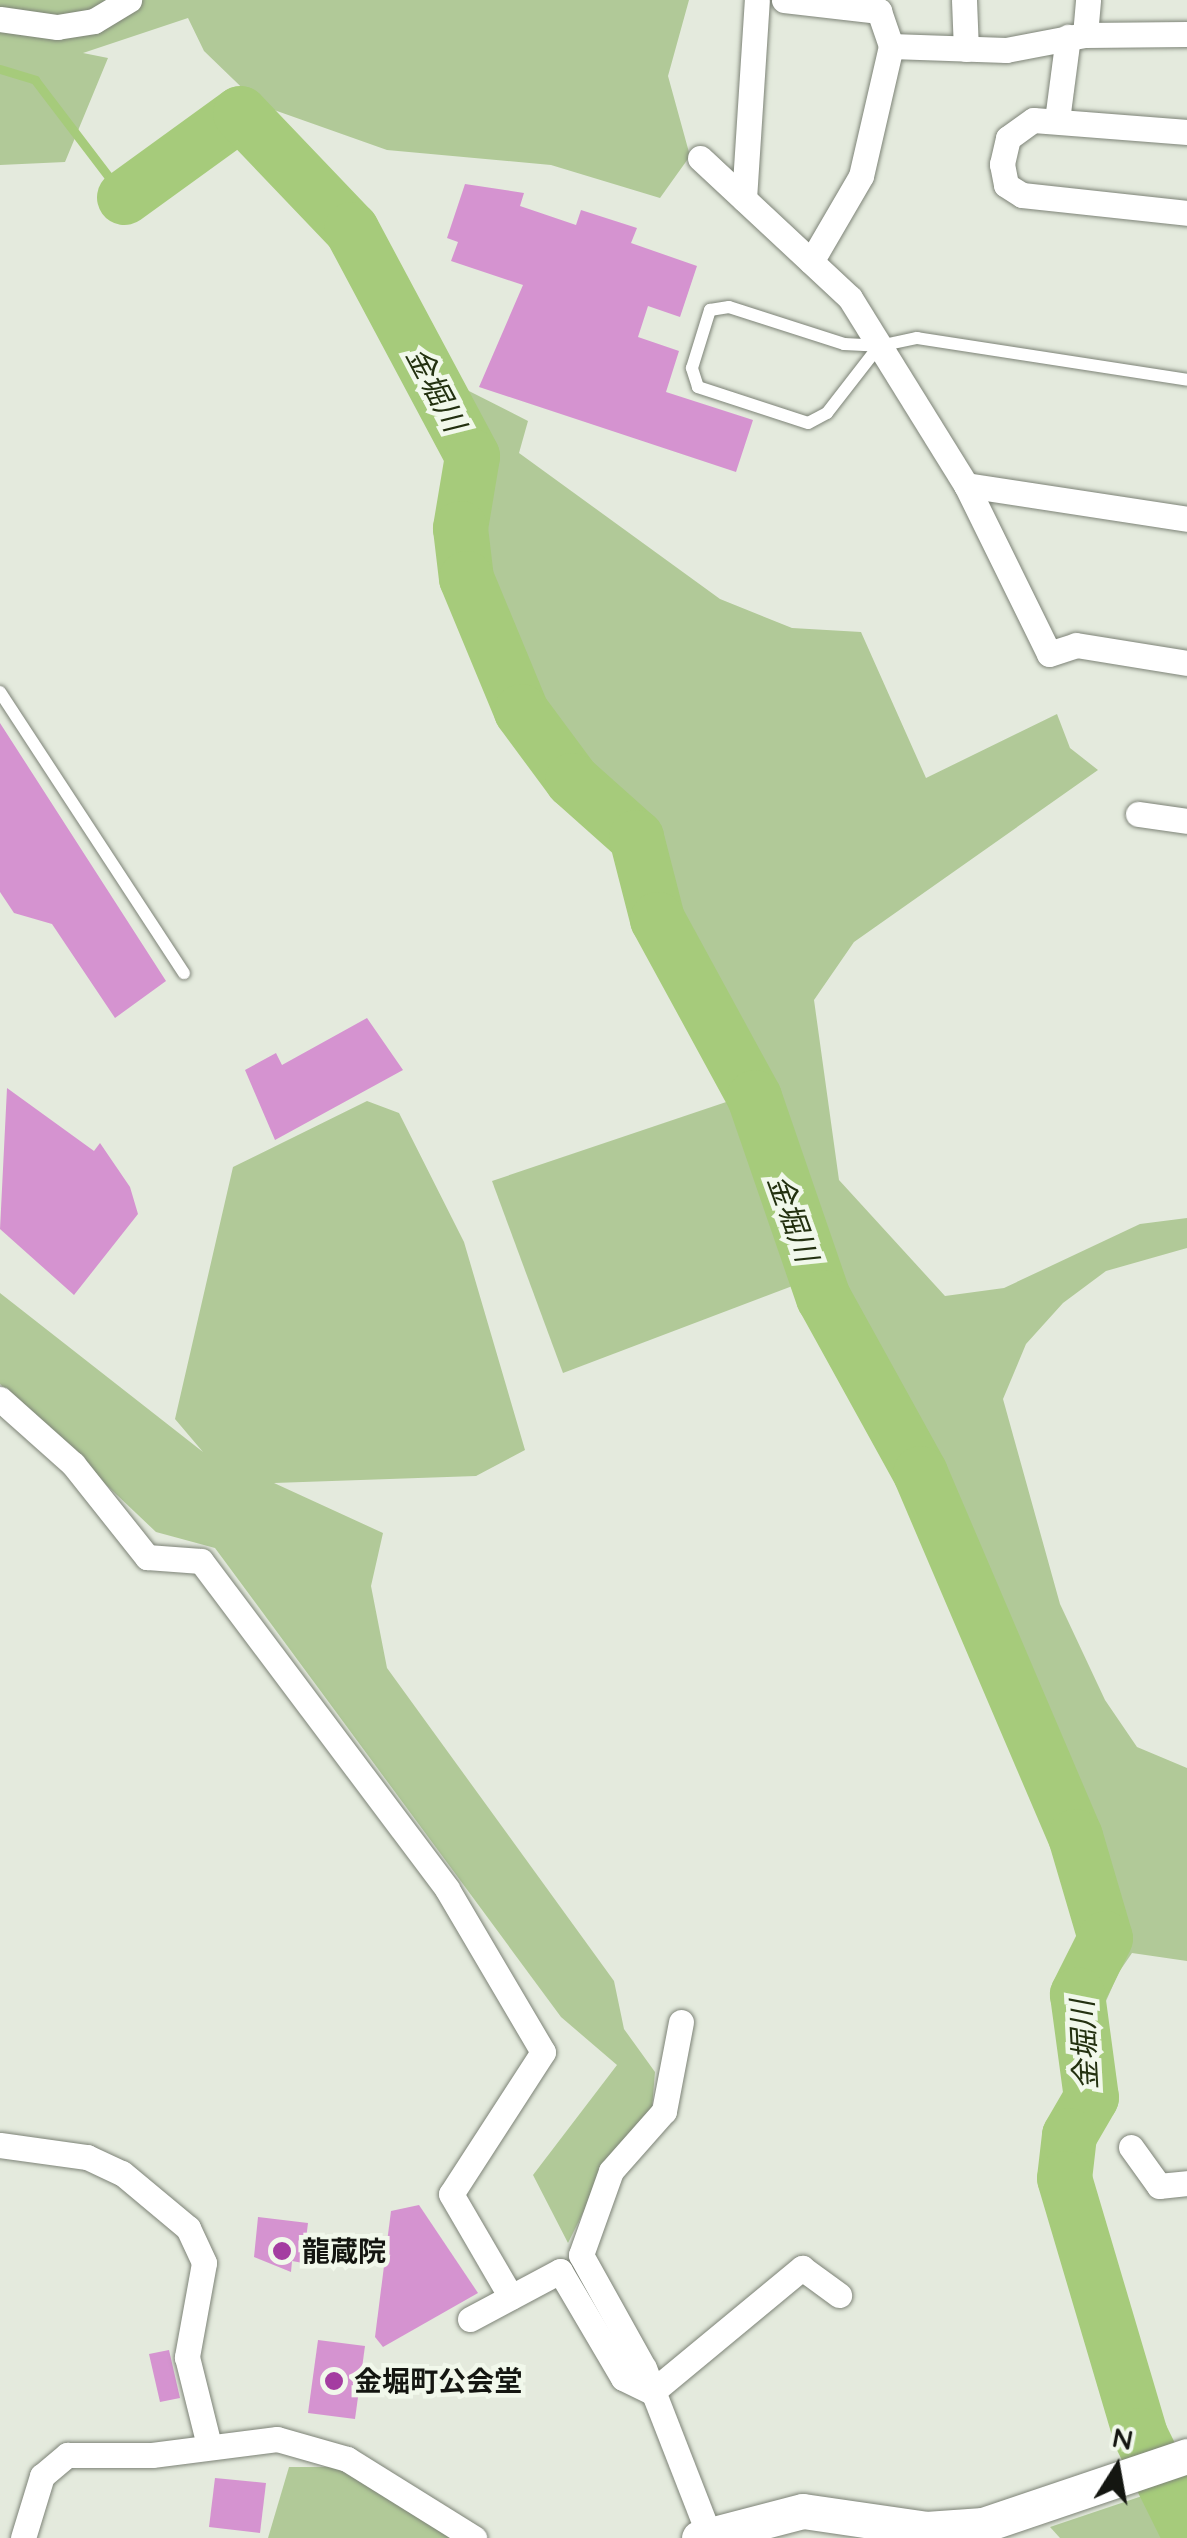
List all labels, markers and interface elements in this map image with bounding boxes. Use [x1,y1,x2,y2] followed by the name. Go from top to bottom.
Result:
[399,341,473,437] water label: 金堀川
[761,1170,825,1266] water label: 金堀川
[1064,1999,1104,2091] water label: 金堀川
[302,2234,386,2268] place label: 龍蔵院
[271,2240,293,2262] marker: 龍蔵院
[354,2364,522,2398] place label: 金堀町公会堂
[323,2370,345,2392] marker: 金堀町公会堂
[1067,2418,1167,2518] north arrow
[1109,2419,1136,2457] text: N

